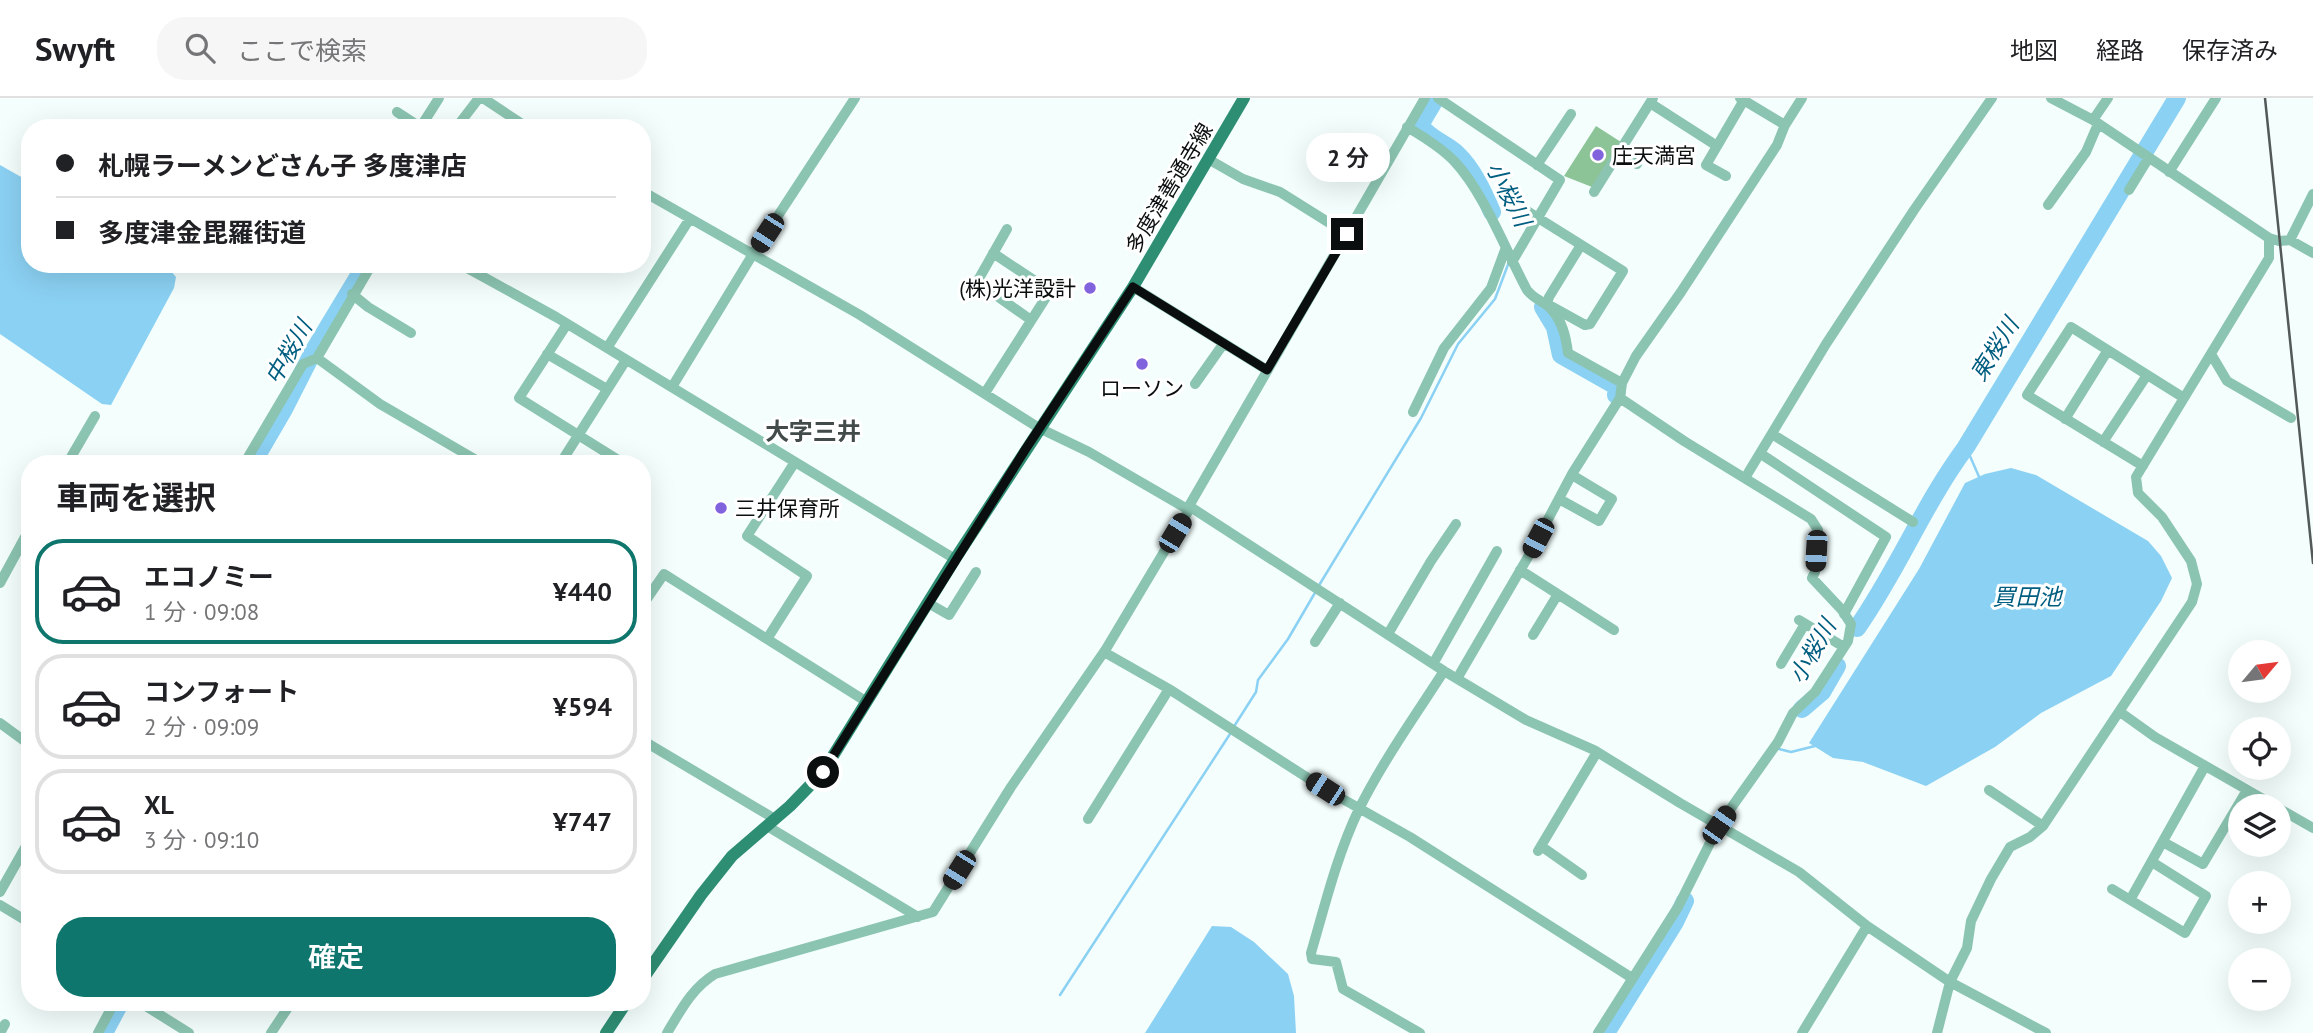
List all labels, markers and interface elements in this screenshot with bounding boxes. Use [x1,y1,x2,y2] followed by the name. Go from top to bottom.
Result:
[157,17,647,80] search box
[35,27,115,70] text: Swyft
[181,29,219,67] icon: search
[237,34,367,67] text: ここで検索
[2010,35,2058,66] text: 地図
[2096,35,2144,66] text: 経路
[2182,35,2278,66] text: 保存済み
[1120,118,1218,258] street label: 多度津善通寺線
[1305,132,1389,181] callout: 2 分
[1612,142,1696,169] place label: 庄天満宮
[1327,143,1369,172] text: 2 分
[1590,147,1606,163] marker: 庄天満宮
[98,149,467,182] text: 札幌ラーメンどさん子 多度津店
[1480,157,1539,234] water label: 小桜川
[747,210,788,256] car
[98,216,306,249] text: 多度津金毘羅街道
[1331,218,1363,250] route end
[959,275,1076,302] place label: (株)光洋設計
[1082,280,1098,296] marker: (株)光洋設計
[1963,310,2026,386] water label: 東桜川
[258,312,319,389] water label: 中桜川
[1134,356,1150,372] marker: ローソン
[1100,375,1184,402] place label: ローソン
[765,416,861,447] district label: 大字三井
[56,476,216,518] text: 車両を選択
[735,495,840,522] place label: 三井保育所
[713,500,729,516] marker: 三井保育所
[1156,510,1195,556] car
[1519,515,1558,561] car
[1805,529,1828,573] car
[60,560,123,623] icon: car
[144,560,274,593] text: エコノミー
[553,575,612,608] text: ¥440
[1993,582,2064,611] water label: 買田池
[144,597,259,626] text: 1 分 · 09:08
[1782,611,1843,688] water label: 小桜川
[2228,640,2291,704] north arrow
[2228,640,2291,1011] map controls
[60,675,123,738] icon: car
[144,675,299,708] text: コンフォート
[553,690,612,723] text: ¥594
[144,712,259,741] text: 2 分 · 09:09
[2228,717,2291,780] button: locate
[807,756,839,788] route start
[1302,769,1349,809] car
[144,788,174,821] text: XL
[60,790,123,853] icon: car
[2228,794,2291,857] button: layers
[1699,802,1740,848] car
[553,805,612,838] text: ¥747
[144,825,259,854] text: 3 分 · 09:10
[939,847,980,893] car
[2228,871,2291,934] button: +
[56,917,616,997] button: 確定
[2228,948,2291,1011] button: −

